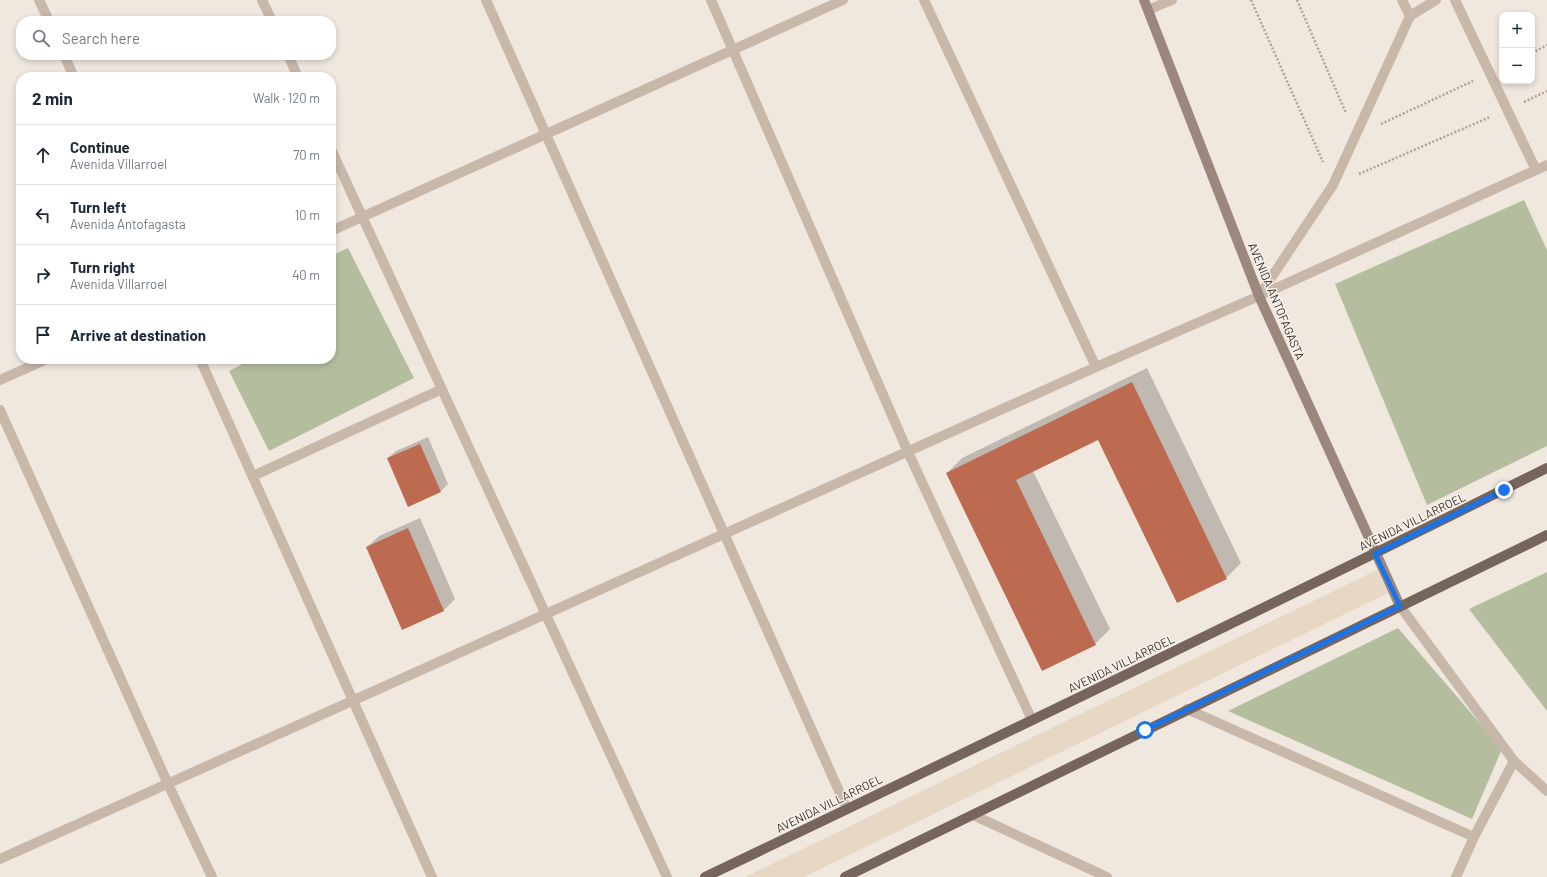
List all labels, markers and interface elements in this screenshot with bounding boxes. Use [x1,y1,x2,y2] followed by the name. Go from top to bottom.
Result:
[1499,12,1535,84] map controls
[1499,12,1535,48] button: +
[16,16,336,60] search box
[30,27,52,49] icon: search
[62,29,140,47] text: Search here
[1499,48,1535,84] button: −
[32,88,73,108] text: 2 min
[253,90,320,106] text: Walk · 120 m
[70,138,130,156] text: Continue
[32,144,54,166] icon: ahead
[293,147,320,163] text: 70 m
[70,156,167,172] text: Avenida Villarroel
[70,198,126,216] text: Turn left
[32,204,54,226] icon: left
[295,207,320,223] text: 10 m
[70,216,186,232] text: Avenida Antofagasta
[1246,240,1308,362] street label: AVENIDA ANTOFAGASTA
[70,258,135,276] text: Turn right
[32,264,54,286] icon: right
[292,267,320,283] text: 40 m
[70,276,167,292] text: Avenida Villarroel
[32,324,54,346] icon: arrive
[70,326,206,344] text: Arrive at destination
[1495,481,1513,499] route end
[1356,489,1468,553] street label: AVENIDA VILLARROEL
[1065,631,1177,695] street label: AVENIDA VILLARROEL
[1136,721,1154,739] route start
[773,771,885,835] street label: AVENIDA VILLARROEL

